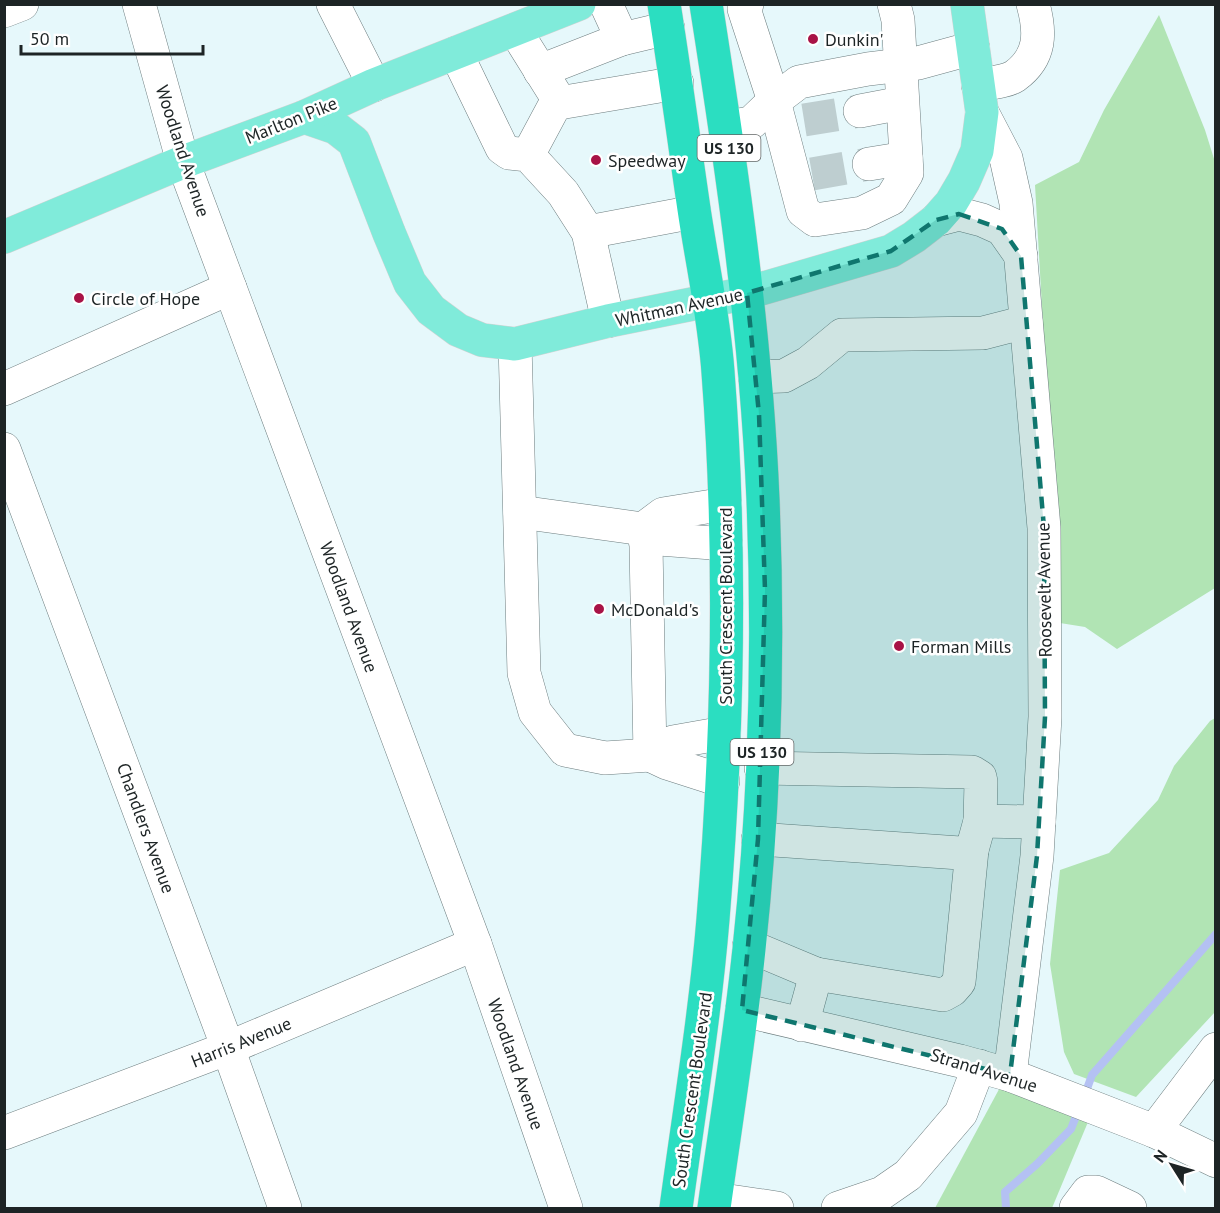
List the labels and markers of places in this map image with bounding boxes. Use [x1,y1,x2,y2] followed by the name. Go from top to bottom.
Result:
[825,28,884,51] place label: Dunkin'
[806,32,820,46] marker: Dunkin'
[608,149,686,172] place label: Speedway
[589,153,603,167] marker: Speedway
[91,287,200,310] place label: Circle of Hope
[72,291,86,305] marker: Circle of Hope
[611,598,699,621] place label: McDonald's
[592,602,606,616] marker: McDonald's
[911,635,1011,658] place label: Forman Mills
[892,639,906,653] marker: Forman Mills

